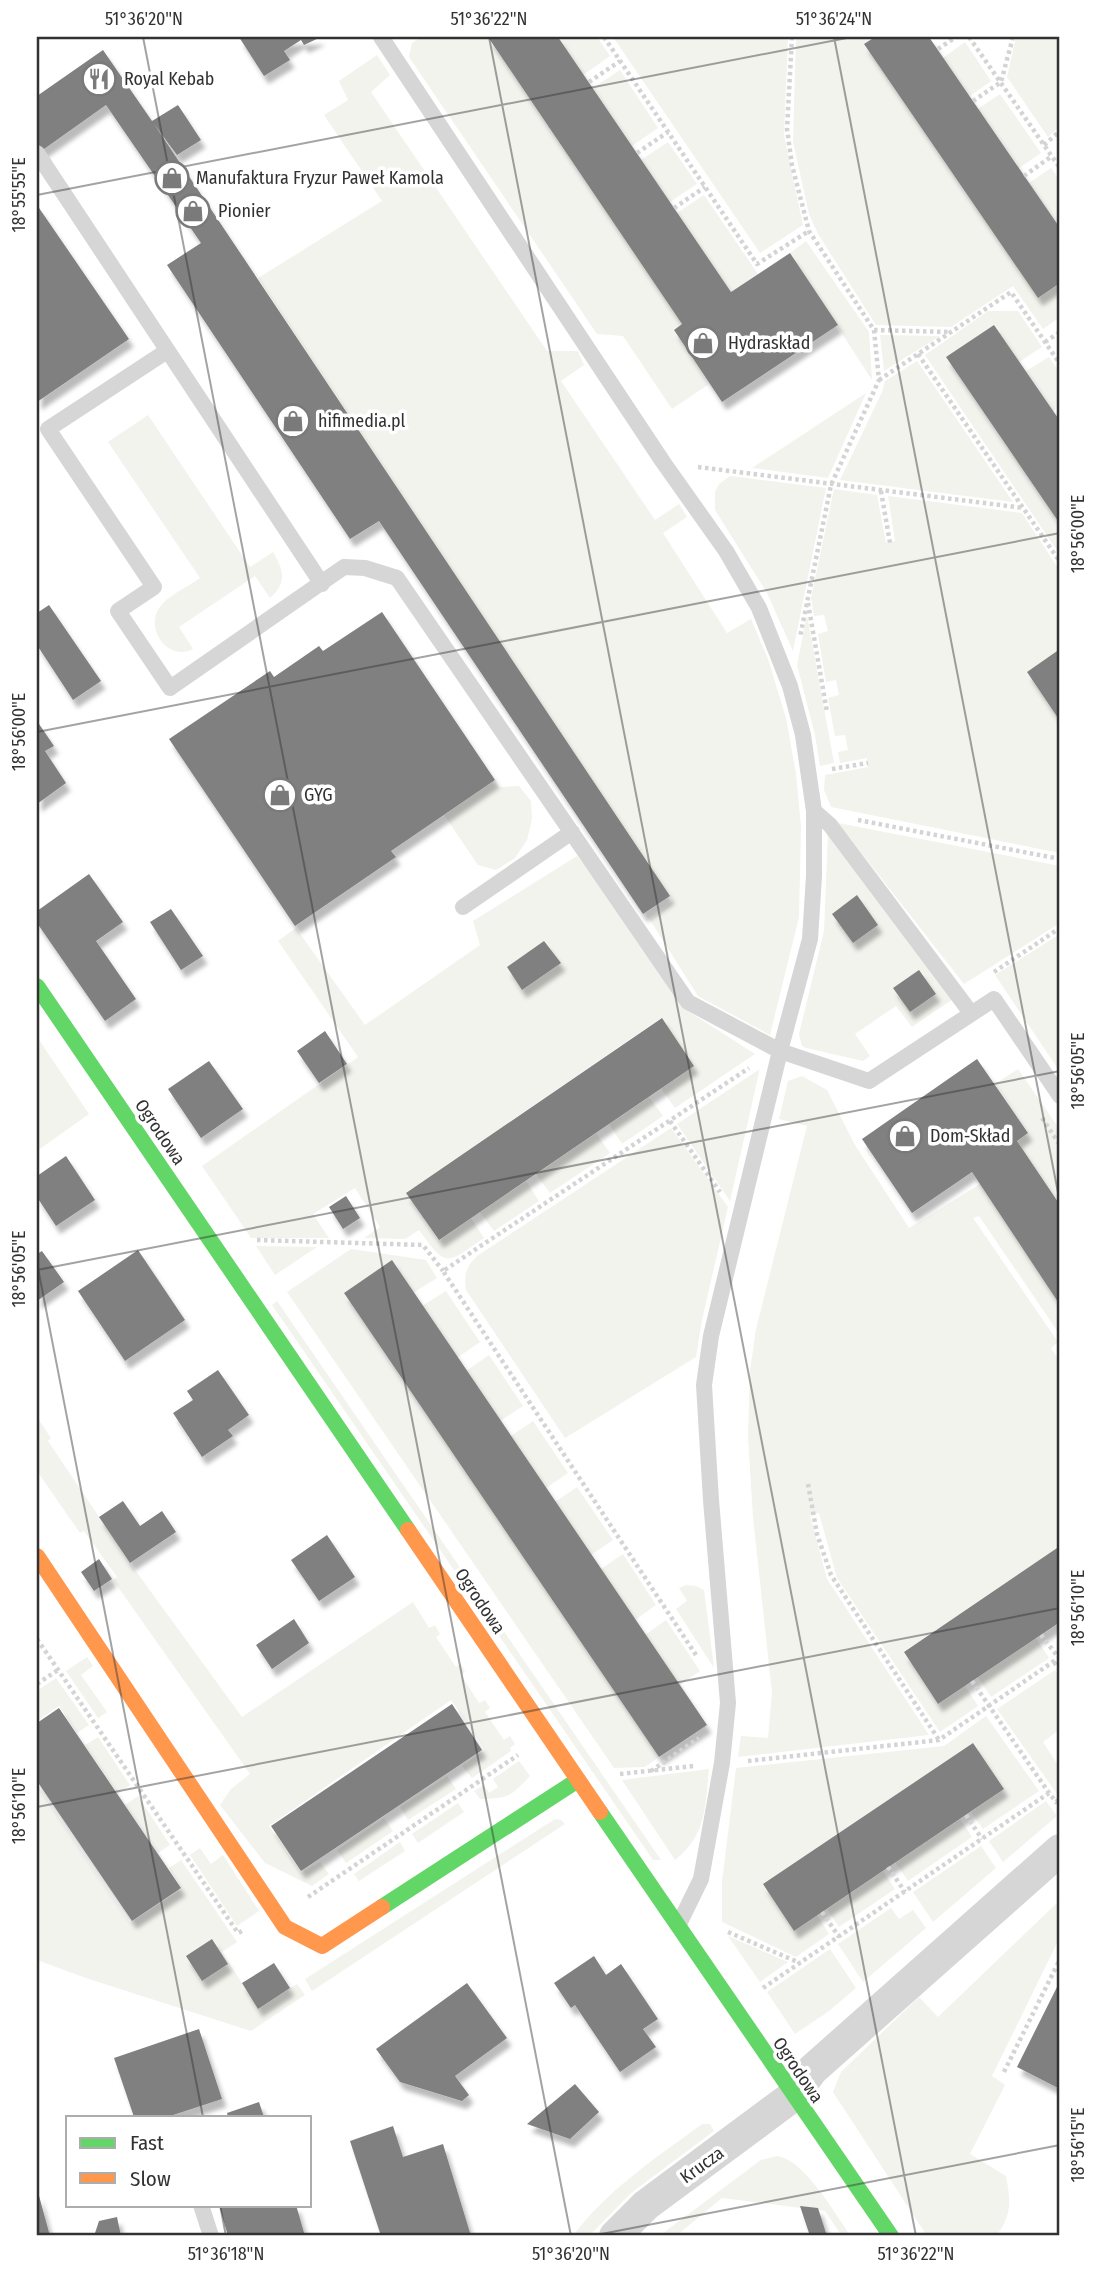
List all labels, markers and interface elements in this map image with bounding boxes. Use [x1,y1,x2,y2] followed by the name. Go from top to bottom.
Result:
[105,8,183,30] text: 51°36'20"N
[451,8,527,30] text: 51°36'22"N
[796,8,872,30] text: 51°36'24"N
[80,60,118,98] restaurant icon: Royal Kebab
[124,68,214,90] place label: Royal Kebab
[8,157,30,233] text: 18°55'55"E
[153,159,191,197] shop icon: Manufaktura Fryzur Paweł Kamola
[196,167,444,189] place label: Manufaktura Fryzur Paweł Kamola
[174,192,212,230] shop icon: Pionier
[218,200,271,222] place label: Pionier
[684,324,722,362] shop icon: Hydraskład
[728,332,810,354] place label: Hydraskład
[274,402,312,440] shop icon: hifimedia.pl
[318,410,406,432] place label: hifimedia.pl
[1067,495,1089,573] text: 18°56'00"E
[8,693,30,771] text: 18°56'00"E
[261,776,299,814] shop icon: GYG
[304,784,333,806] place label: GYG
[1067,1032,1089,1110] text: 18°56'05"E
[130,1095,190,1169] street label: Ogrodowa
[886,1117,924,1155] shop icon: Dom-Skład
[930,1125,1010,1147] place label: Dom-Skład
[8,1230,30,1308] text: 18°56'05"E
[450,1564,510,1638] street label: Ogrodowa
[1067,1570,1089,1646] text: 18°56'10"E
[8,1768,30,1844] text: 18°56'10"E
[768,2033,828,2107] street label: Ogrodowa
[1067,2108,1089,2182] text: 18°56'15"E
[66,2116,312,2206] legend
[130,2130,164,2156] text: Fast
[676,2142,728,2188] street label: Krucza
[130,2166,171,2192] text: Slow
[188,2243,264,2265] text: 51°36'18"N
[532,2243,610,2265] text: 51°36'20"N
[878,2243,954,2265] text: 51°36'22"N

